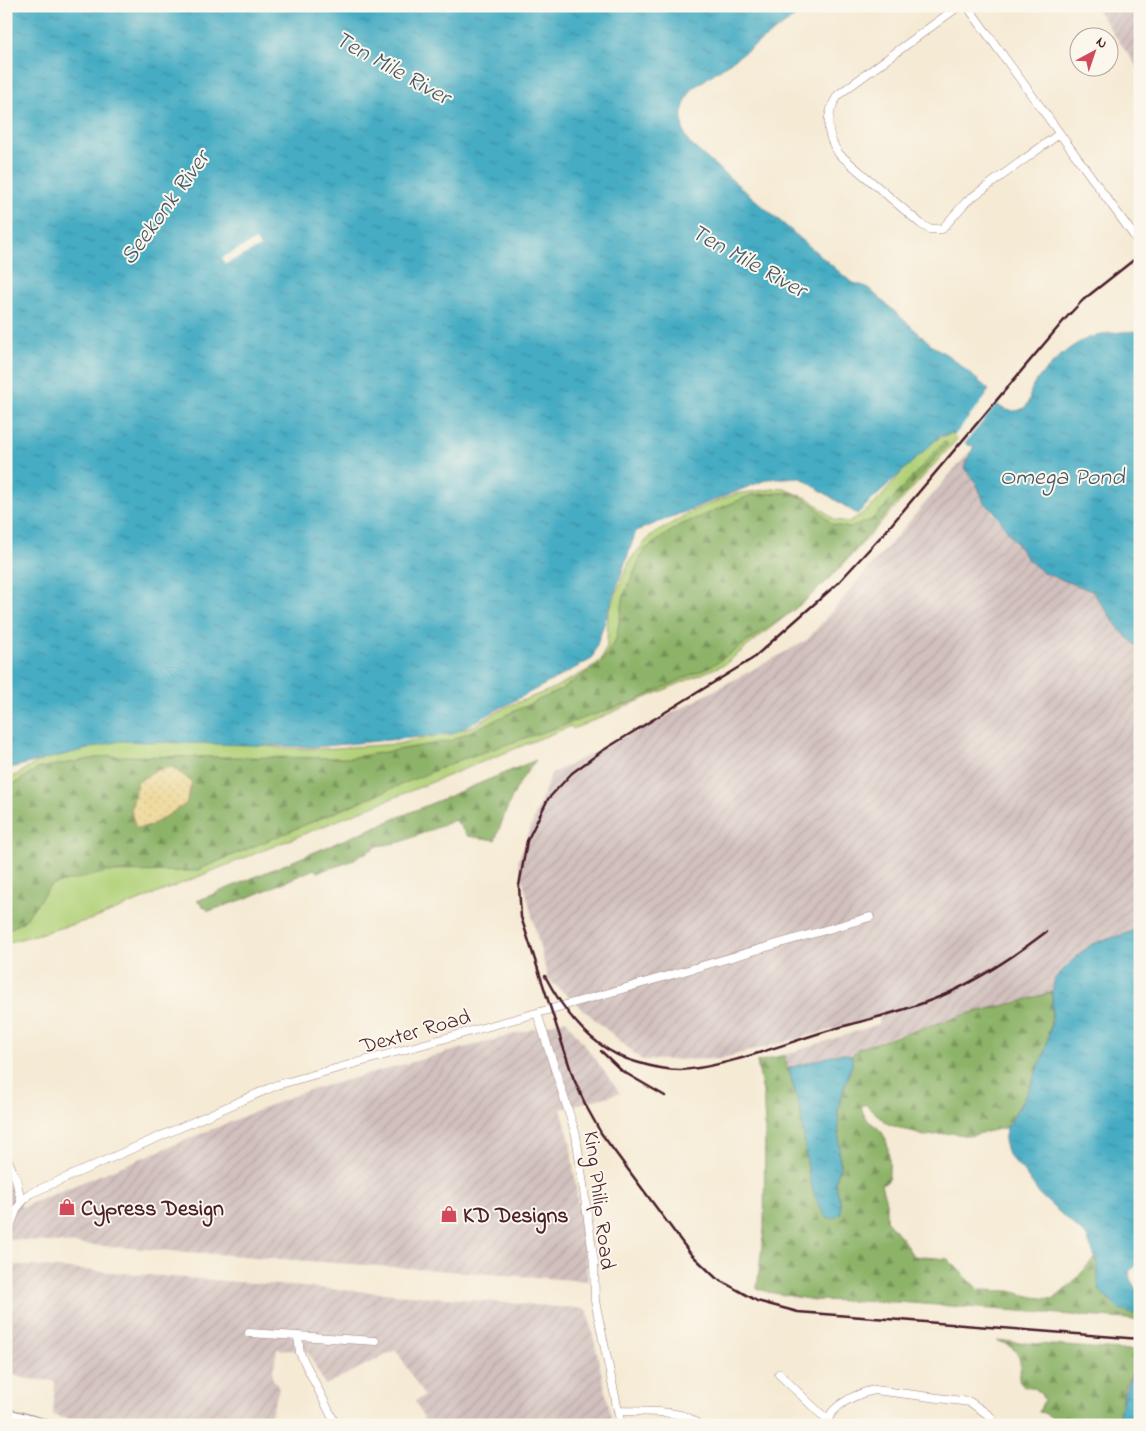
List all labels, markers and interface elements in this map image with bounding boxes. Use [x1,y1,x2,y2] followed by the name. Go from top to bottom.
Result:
[327,23,458,117] water label: Ten Mile River
[1068,28,1118,78] north arrow
[1091,32,1112,54] text: N
[112,142,221,273] water label: Seekonk River
[683,216,814,310] water label: Ten Mile River
[999,461,1126,496] water label: Omega Pond
[356,1002,475,1064] street label: Dexter Road
[573,1129,622,1272] street label: King Philip Road
[81,1194,224,1227] place label: Cypress Design
[57,1197,77,1217] shop icon: Cypress Design
[463,1201,568,1234] place label: KD Designs
[439,1204,459,1224] shop icon: KD Designs

